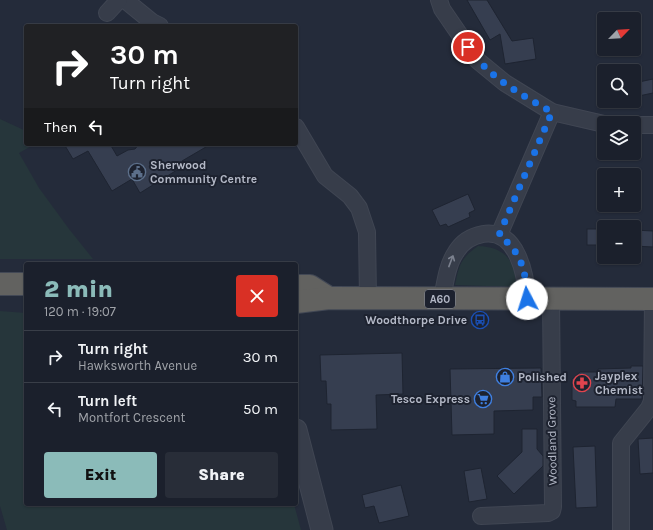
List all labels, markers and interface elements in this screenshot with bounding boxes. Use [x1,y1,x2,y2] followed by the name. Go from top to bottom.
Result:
[597,12,641,56] north arrow
[597,12,641,264] map controls
[451,30,485,64] pin
[457,36,479,58] icon: arrive
[110,38,179,71] text: 30 m
[44,40,96,92] icon: right
[597,64,641,108] button: search
[110,72,190,94] text: Turn right
[85,116,107,138] icon: left
[597,116,641,160] button: layers
[44,118,77,136] text: Then
[150,158,257,186] place label: Sherwood Community Centre
[127,162,147,182] public building icon: Sherwood Community Centre
[597,168,641,212] button: +
[597,220,641,264] button: −
[448,256,456,268] one-way arrow
[44,275,113,303] text: 2 min
[236,275,278,317] button: close
[506,278,548,320] position arrow
[425,290,455,308] road number: A60
[44,304,116,319] text: 120 m · 19:07
[470,310,490,330] bus stop icon: Woodthorpe Drive
[365,313,467,327] place label: Woodthorpe Drive
[78,340,148,358] text: Turn right
[44,346,66,368] icon: right
[243,348,278,366] text: 30 m
[78,358,197,373] text: Hawksworth Avenue
[495,367,515,387] shop icon: Polished
[595,369,643,397] place label: Jayplex Chemist
[518,370,567,384] place label: Polished
[572,373,592,393] pharmacy icon: Jayplex Chemist
[473,389,493,409] supermarket icon: Tesco Express
[78,392,137,410] text: Turn left
[391,392,470,406] place label: Tesco Express
[544,397,560,485] street label: Woodland Grove
[44,398,66,420] icon: left
[243,400,278,418] text: 50 m
[78,410,185,425] text: Montfort Crescent
[44,452,157,498] button: Exit
[165,452,278,498] button: Share

